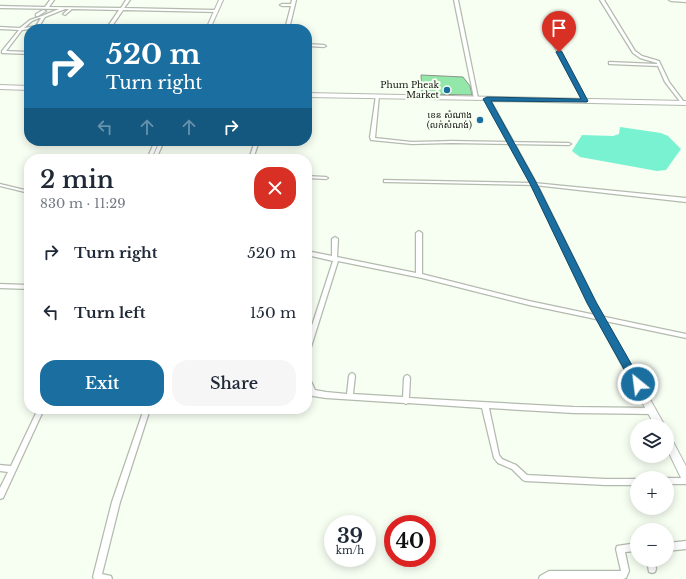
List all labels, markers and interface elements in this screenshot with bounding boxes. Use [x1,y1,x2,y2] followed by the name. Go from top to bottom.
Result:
[542,11,576,52] pin
[548,17,570,39] icon: arrive
[106,37,200,72] text: 520 m
[40,40,92,92] icon: right
[106,72,202,94] text: Turn right
[380,79,440,100] place label: Phum Pheak Market
[442,85,452,95] marker: Phum Pheak Market
[427,109,472,130] place label: ខេន សំណាង (លក់សំណង់)
[475,115,485,125] marker: ខេន សំណាង (លក់សំណង់)
[94,116,116,138] icon: left
[136,116,158,138] icon: ahead
[178,116,200,138] icon: ahead
[220,116,242,138] icon: right
[40,165,114,194] text: 2 min
[254,167,296,209] button: close
[40,195,126,212] text: 830 m · 11:29
[40,241,62,263] icon: right
[74,243,157,262] text: Turn right
[247,243,296,262] text: 520 m
[40,301,62,323] icon: left
[74,303,145,322] text: Turn left
[250,303,296,322] text: 150 m
[40,360,164,406] button: Exit
[172,360,296,406] button: Share
[617,363,659,405] position arrow
[630,419,674,567] map controls
[630,419,674,463] button: layers
[630,471,674,515] button: +
[384,515,436,567] speed limit sign: 40
[630,523,674,567] button: −
[337,524,363,548] text: 39
[336,544,364,557] text: km/h

